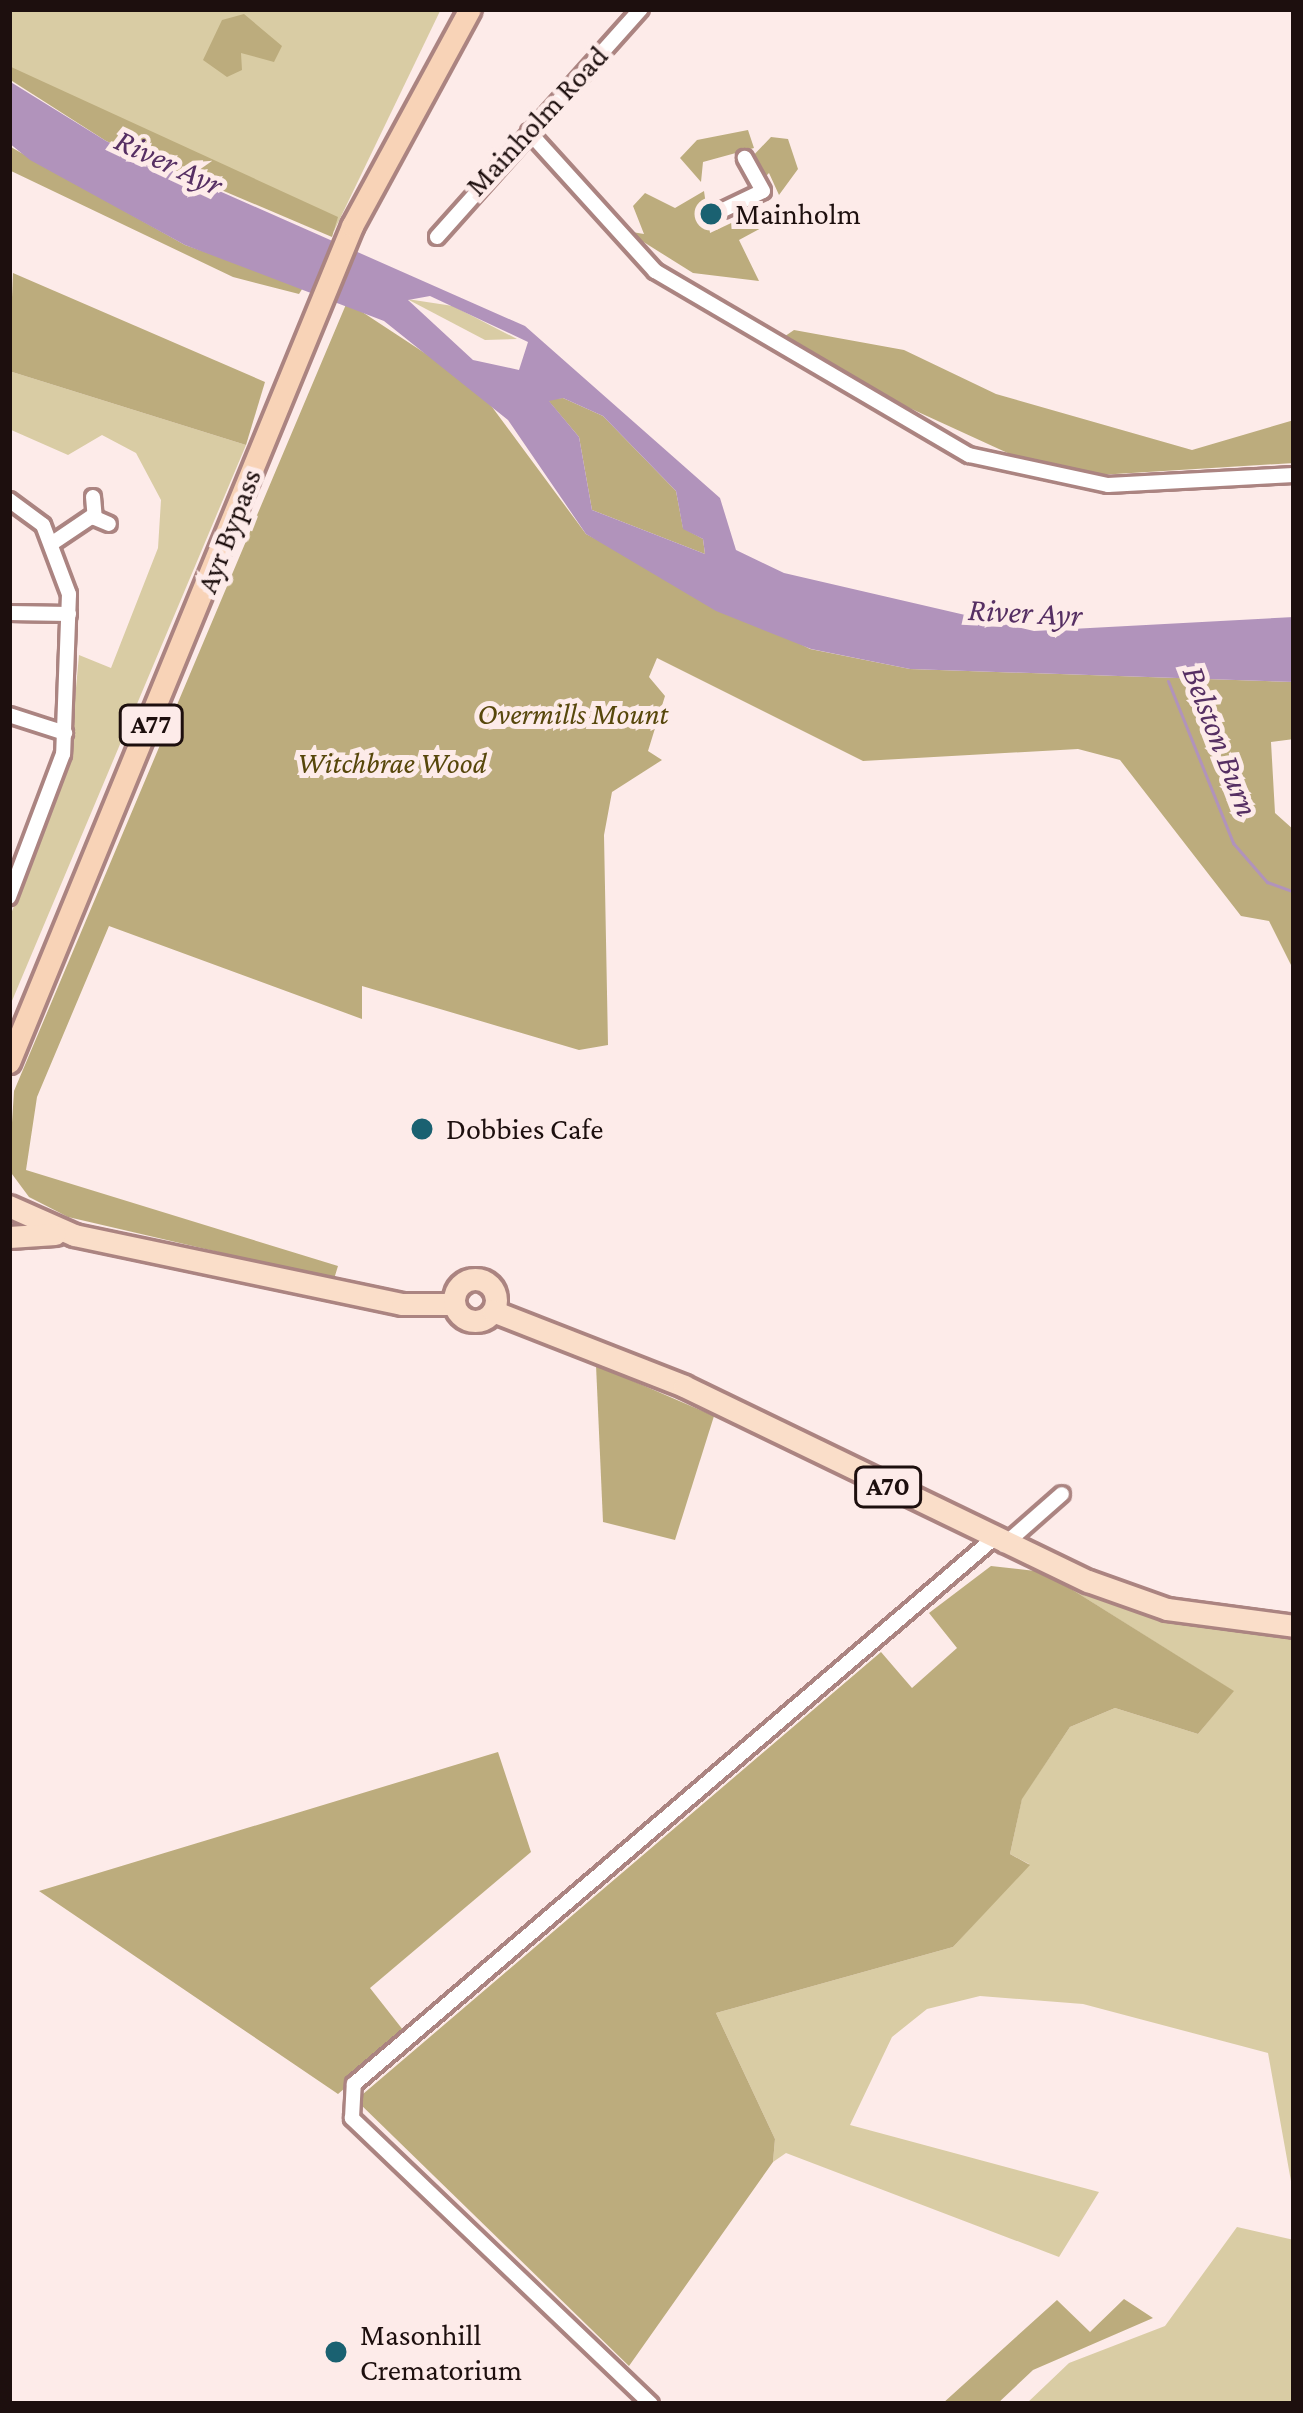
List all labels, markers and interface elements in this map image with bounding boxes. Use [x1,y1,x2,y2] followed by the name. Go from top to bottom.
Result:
[458,38,616,204] street label: Mainholm Road
[109,120,229,204] water label: River Ayr
[735,196,861,232] place label: Mainholm
[698,201,724,227] marker: Mainholm
[189,464,269,598] street label: Ayr Bypass
[967,589,1083,635] water label: River Ayr
[1174,660,1268,822] water label: Belston Burn
[478,696,668,732] park label: Overmills Mount
[118,704,184,746] road number: A77
[297,745,487,781] park label: Witchbrae Wood
[446,1111,603,1147] place label: Dobbies Cafe
[409,1116,435,1142] marker: Dobbies Cafe
[852,1466,924,1508] road number: A70
[360,2317,522,2388] place label: Masonhill Crematorium
[323,2339,349,2365] marker: Masonhill Crematorium

